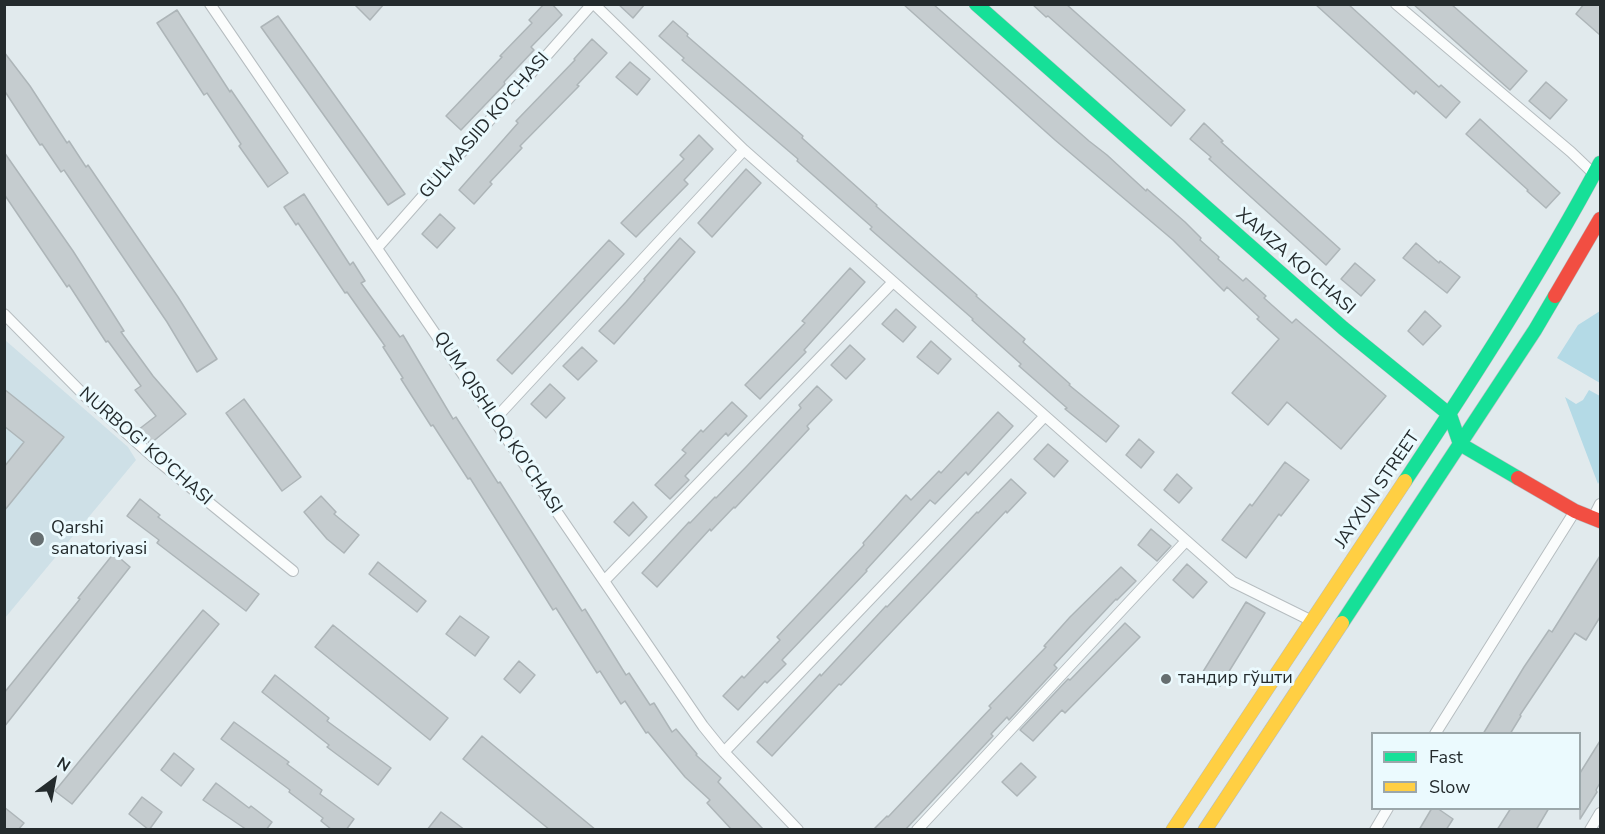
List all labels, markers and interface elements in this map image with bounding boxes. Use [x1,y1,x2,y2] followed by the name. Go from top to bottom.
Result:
[416,48,554,204] street label: GULMASJID KO'CHASI
[1231,204,1359,320] street label: XAMZA KO'CHASI
[428,328,566,518] street label: QUM QISHLOQ KO'CHASI
[74,383,216,511] street label: NURBOG' KO'CHASI
[1331,427,1425,553] street label: JAYXUN STREET
[51,518,147,560] place label: Qarshi sanatoriyasi
[28,530,46,548] marker: Qarshi sanatoriyasi
[1178,668,1293,690] place label: тандир гўшти
[1159,672,1173,686] marker: тандир гўшти
[1371,732,1581,810] legend
[1429,745,1463,769] text: Fast
[24,750,84,810] north arrow
[53,752,74,777] text: N
[1429,775,1470,799] text: Slow

